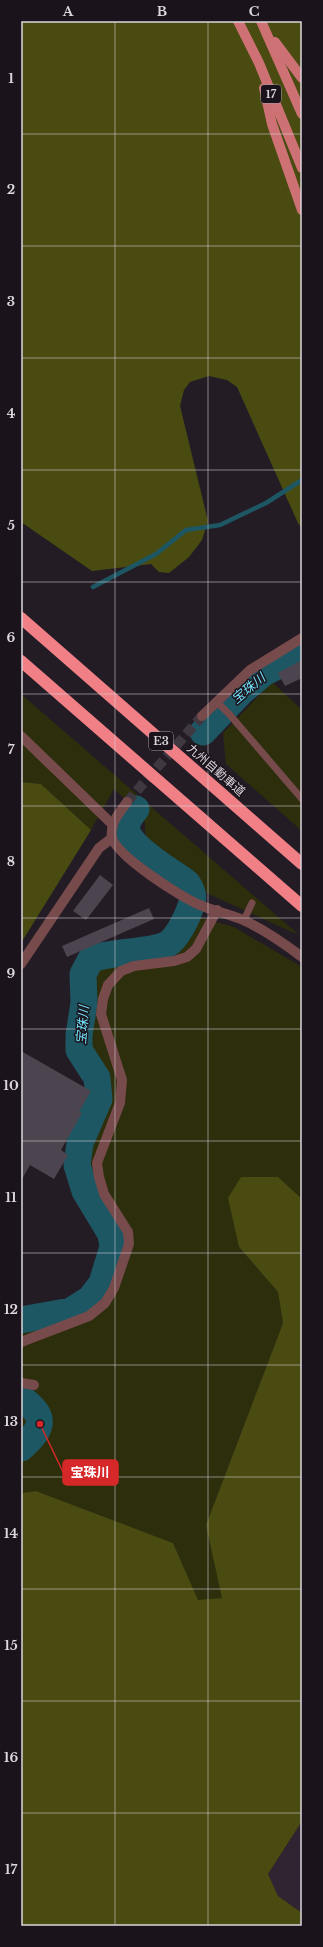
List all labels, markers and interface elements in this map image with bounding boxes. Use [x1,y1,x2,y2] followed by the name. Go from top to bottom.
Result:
[62,3,74,20] text: A
[157,3,167,20] text: B
[249,3,260,20] text: C
[8,70,14,87] text: 1
[261,85,281,103] road number: 17
[7,181,15,198] text: 2
[7,293,15,310] text: 3
[7,405,16,422] text: 4
[7,517,15,534] text: 5
[7,629,16,646] text: 6
[228,668,270,707] water label: 宝珠川
[149,732,173,750] road number: E3
[184,740,248,799] street label: 九州自動車道
[8,741,15,758] text: 7
[7,853,15,870] text: 8
[7,965,16,982] text: 9
[72,1003,93,1045] water label: 宝珠川
[3,1077,19,1094] text: 10
[5,1189,17,1206] text: 11
[4,1301,18,1318] text: 12
[4,1413,18,1430] text: 13
[63,1460,118,1485] callout: 宝珠川
[70,1464,110,1481] text: 宝珠川
[4,1525,19,1542] text: 14
[4,1637,18,1654] text: 15
[4,1749,18,1766] text: 16
[5,1861,17,1878] text: 17

